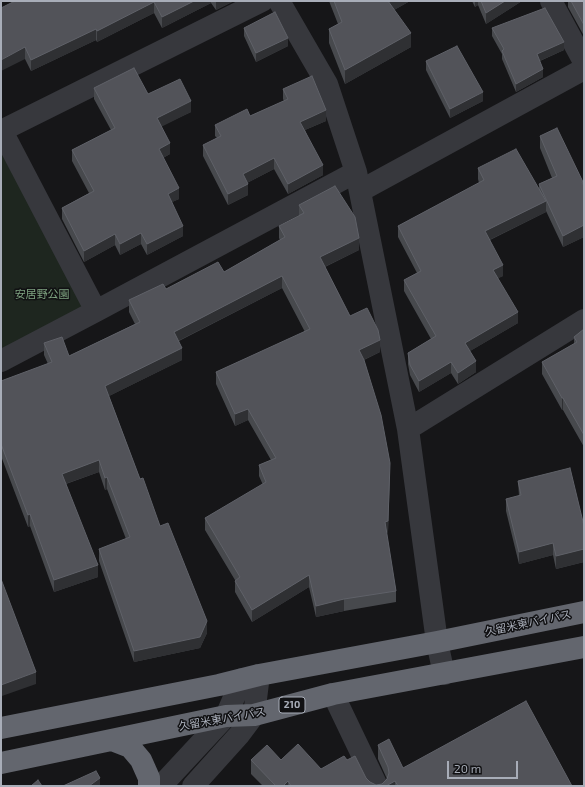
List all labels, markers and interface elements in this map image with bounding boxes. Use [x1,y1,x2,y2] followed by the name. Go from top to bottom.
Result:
[15,287,69,301] park label: 安居野公園
[484,607,572,639] street label: 久留米東バイパス
[279,697,305,713] road number: 210
[178,705,266,733] street label: 久留米東バイパス
[449,753,520,779] scale bar
[454,761,481,775] text: 20 m

